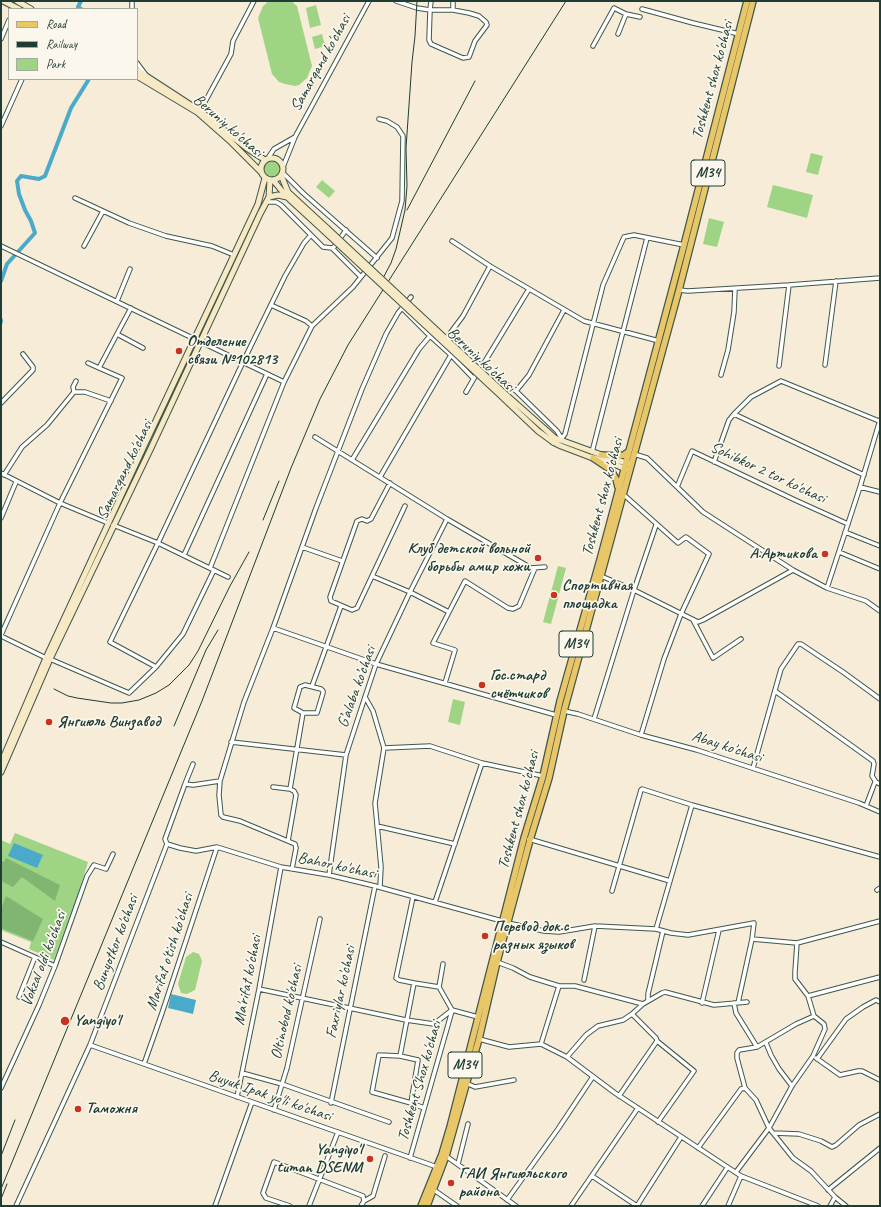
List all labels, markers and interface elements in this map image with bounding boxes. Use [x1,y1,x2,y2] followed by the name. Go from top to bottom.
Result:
[8,8,138,80] legend
[287,11,355,115] street label: Samarqand ko'chasi
[46,16,66,32] text: Road
[688,19,738,141] street label: Toshkent shox ko'chasi
[46,36,77,52] text: Railway
[46,56,65,72] text: Park
[189,90,267,162] street label: Beruniy ko'chasi
[691,160,725,186] road number: M34
[443,323,519,397] street label: Beruniy ko'chasi
[187,332,277,370] place label: Отделение связи №102813
[174,346,184,356] marker: Отделение связи №102813
[93,417,157,523] street label: Samarqand ko'chasi
[578,436,628,558] street label: Toshkent shox ko'chasi
[707,438,829,508] street label: Sohibkor 2 tor ko'chasi
[407,539,530,577] place label: Клуб детской вольной борьбы амир хожи
[750,544,817,564] place label: А.Артикова
[820,549,830,559] marker: А.Артикова
[533,553,543,563] marker: Клуб детской вольной борьбы амир хожи
[562,576,632,614] place label: Спортивная площадка
[549,590,559,600] marker: Спортивная площадка
[559,631,593,657] road number: M34
[333,644,381,730] street label: G’alaba ko’chasi
[490,666,547,704] place label: Гос.стард счётчиков
[477,680,487,690] marker: Гос.стард счётчиков
[57,712,160,732] place label: Янгиюль Винзавод
[44,717,54,727] marker: Янгиюль Винзавод
[689,727,765,767] street label: Abay ko'chasi
[494,749,544,871] street label: Toshkent shox ko'chasi
[296,848,378,884] street label: Bahor ko'chasi
[142,891,198,1013] street label: Marifat o'tish ko'chasi
[89,892,143,994] street label: Bunyotkor ko'chasi
[17,909,71,1009] street label: Vokzal oldi ko'chasi
[493,917,573,955] place label: Перевод док.с разных языков
[480,931,490,941] marker: Перевод док.с разных языков
[230,933,266,1027] street label: Ma'rifat ko'chasi
[322,944,360,1040] street label: Faxriylar ko'chasi
[267,963,307,1061] street label: Oltinobod ko'chasi
[74,1011,120,1031] place label: Yangiyo'l
[59,1015,71,1027] marker: Yangiyo'l
[394,1019,446,1143] street label: Toshkent Shox ko'chasi
[448,1052,482,1078] road number: M34
[206,1066,334,1126] street label: Buyuk Ipak yo'li ko'chasi
[86,1099,137,1119] place label: Таможня
[73,1104,83,1114] marker: Таможня
[277,1140,362,1178] place label: Yangiyo'l tuman DSENM
[365,1154,375,1164] marker: Yangiyo'l tuman DSENM
[459,1164,566,1202] place label: ГАИ Янгиюльского района
[446,1178,456,1188] marker: ГАИ Янгиюльского района

